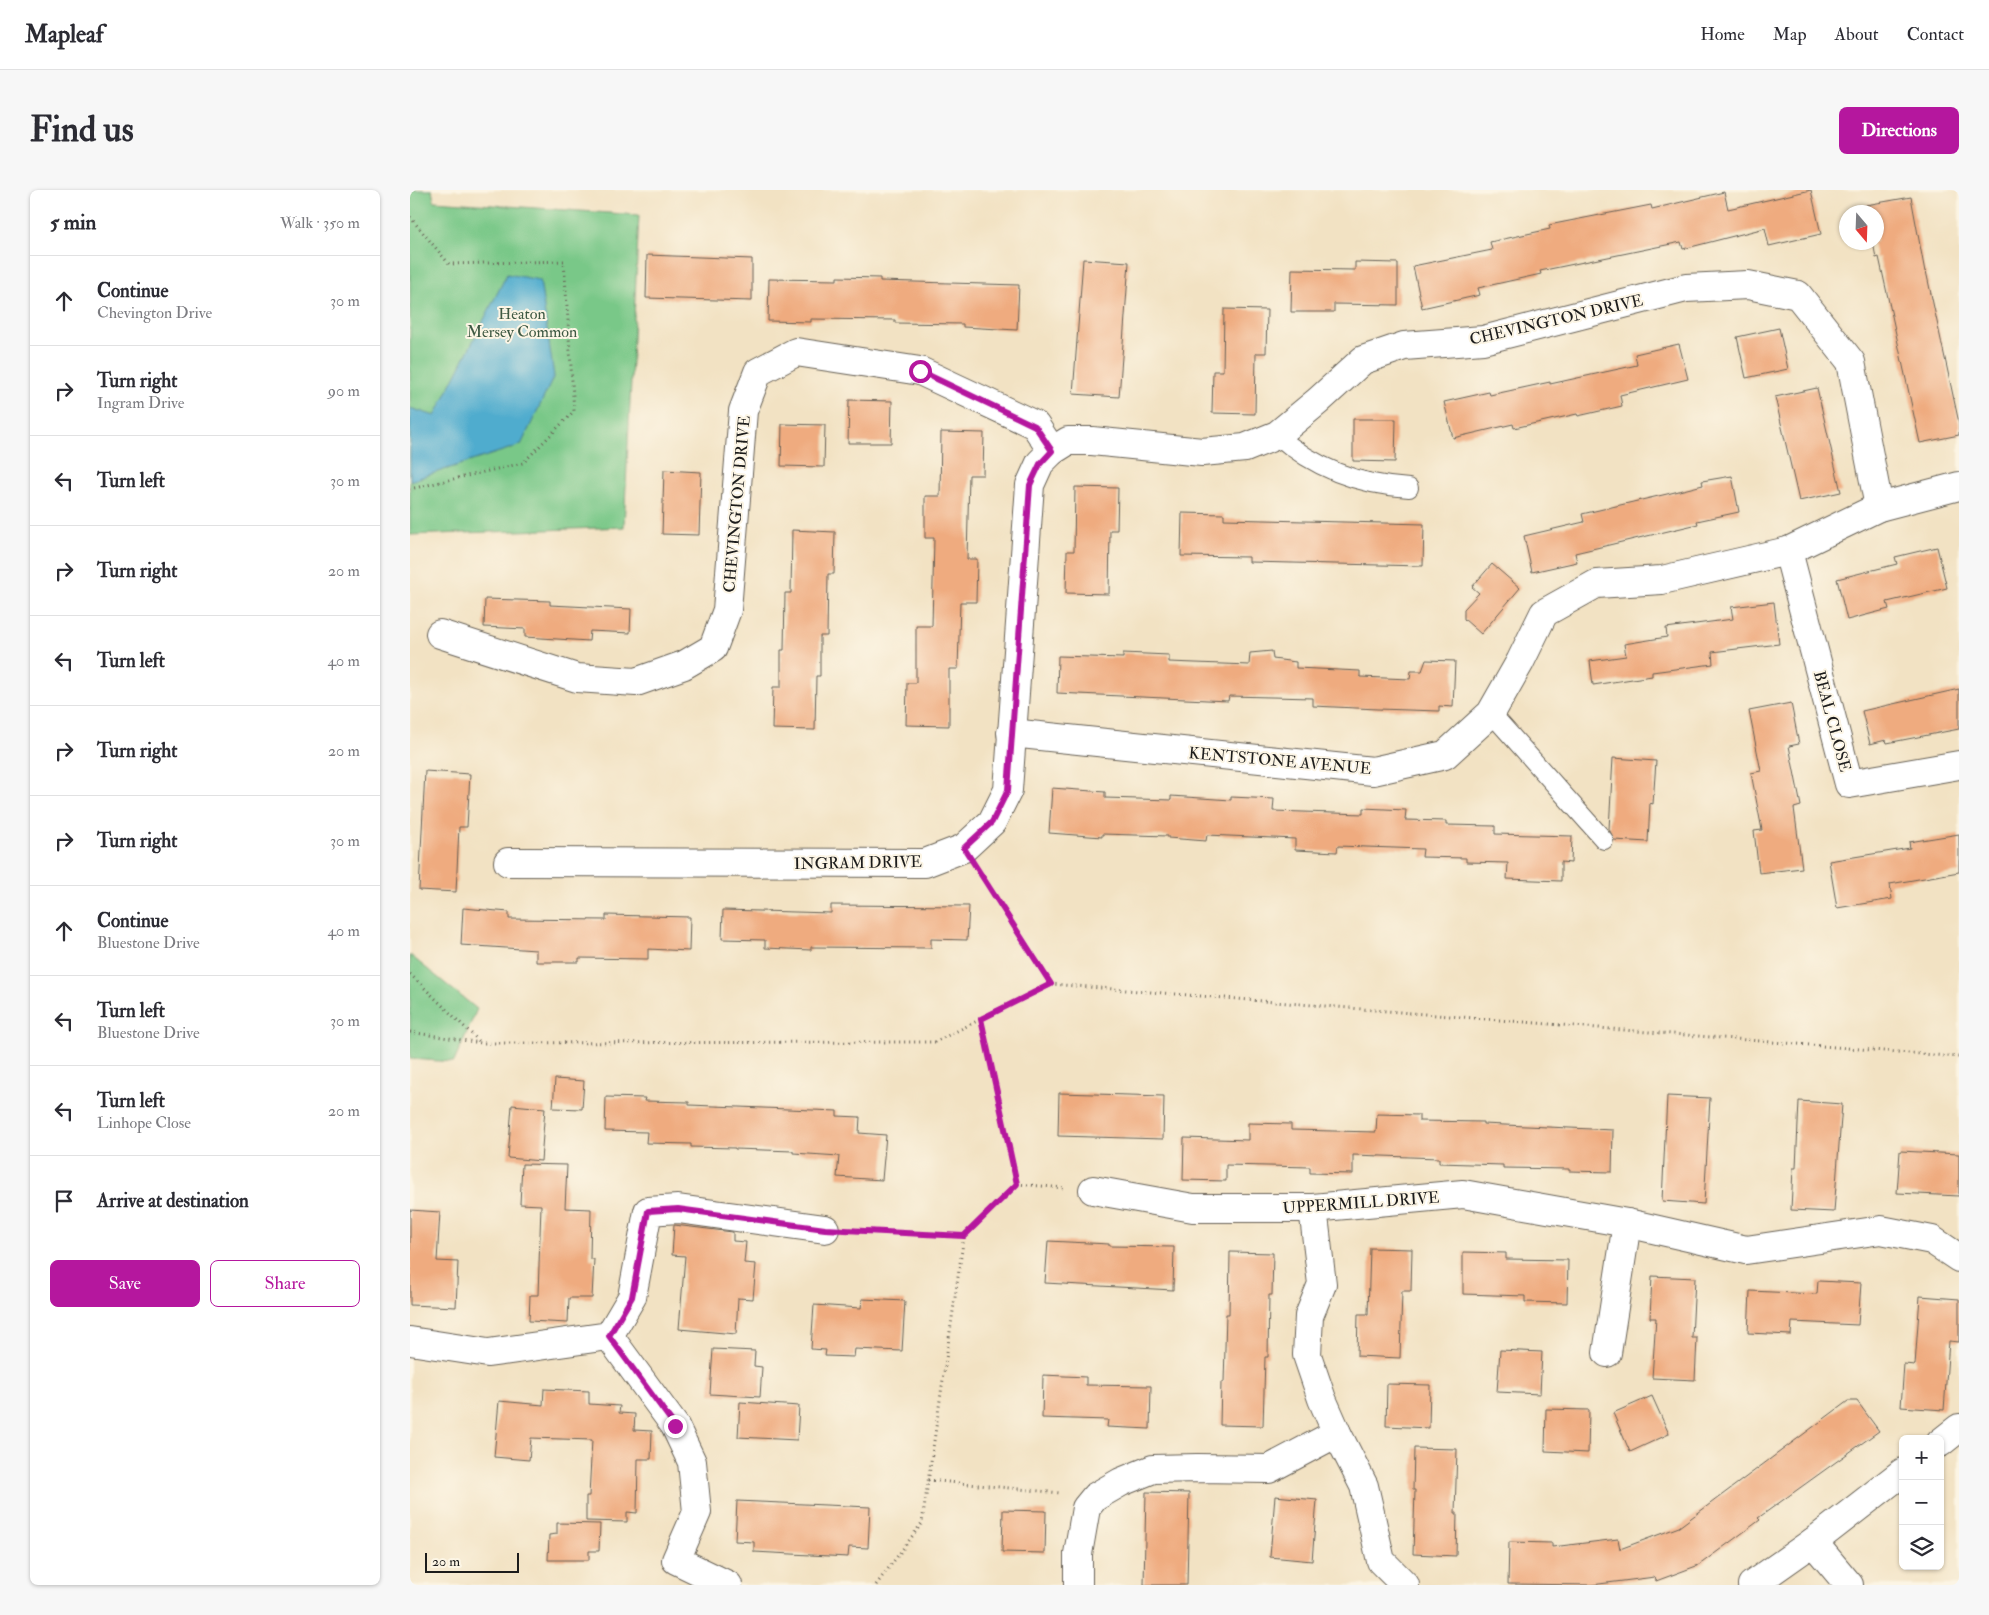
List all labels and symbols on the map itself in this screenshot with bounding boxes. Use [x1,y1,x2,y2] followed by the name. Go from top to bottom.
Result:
[1839,205,1884,250] north arrow
[1468,290,1645,350] street label: CHEVINGTON DRIVE
[467,304,577,342] park label: Heaton Mersey Common
[909,360,932,383] route start
[719,415,755,593] street label: CHEVINGTON DRIVE
[1809,669,1855,774] street label: BEAL CLOSE
[1188,743,1372,779] street label: KENTSTONE AVENUE
[794,852,922,874] street label: INGRAM DRIVE
[1282,1188,1440,1218] street label: UPPERMILL DRIVE
[664,1415,687,1438] route end
[425,1550,519,1573] scale bar

